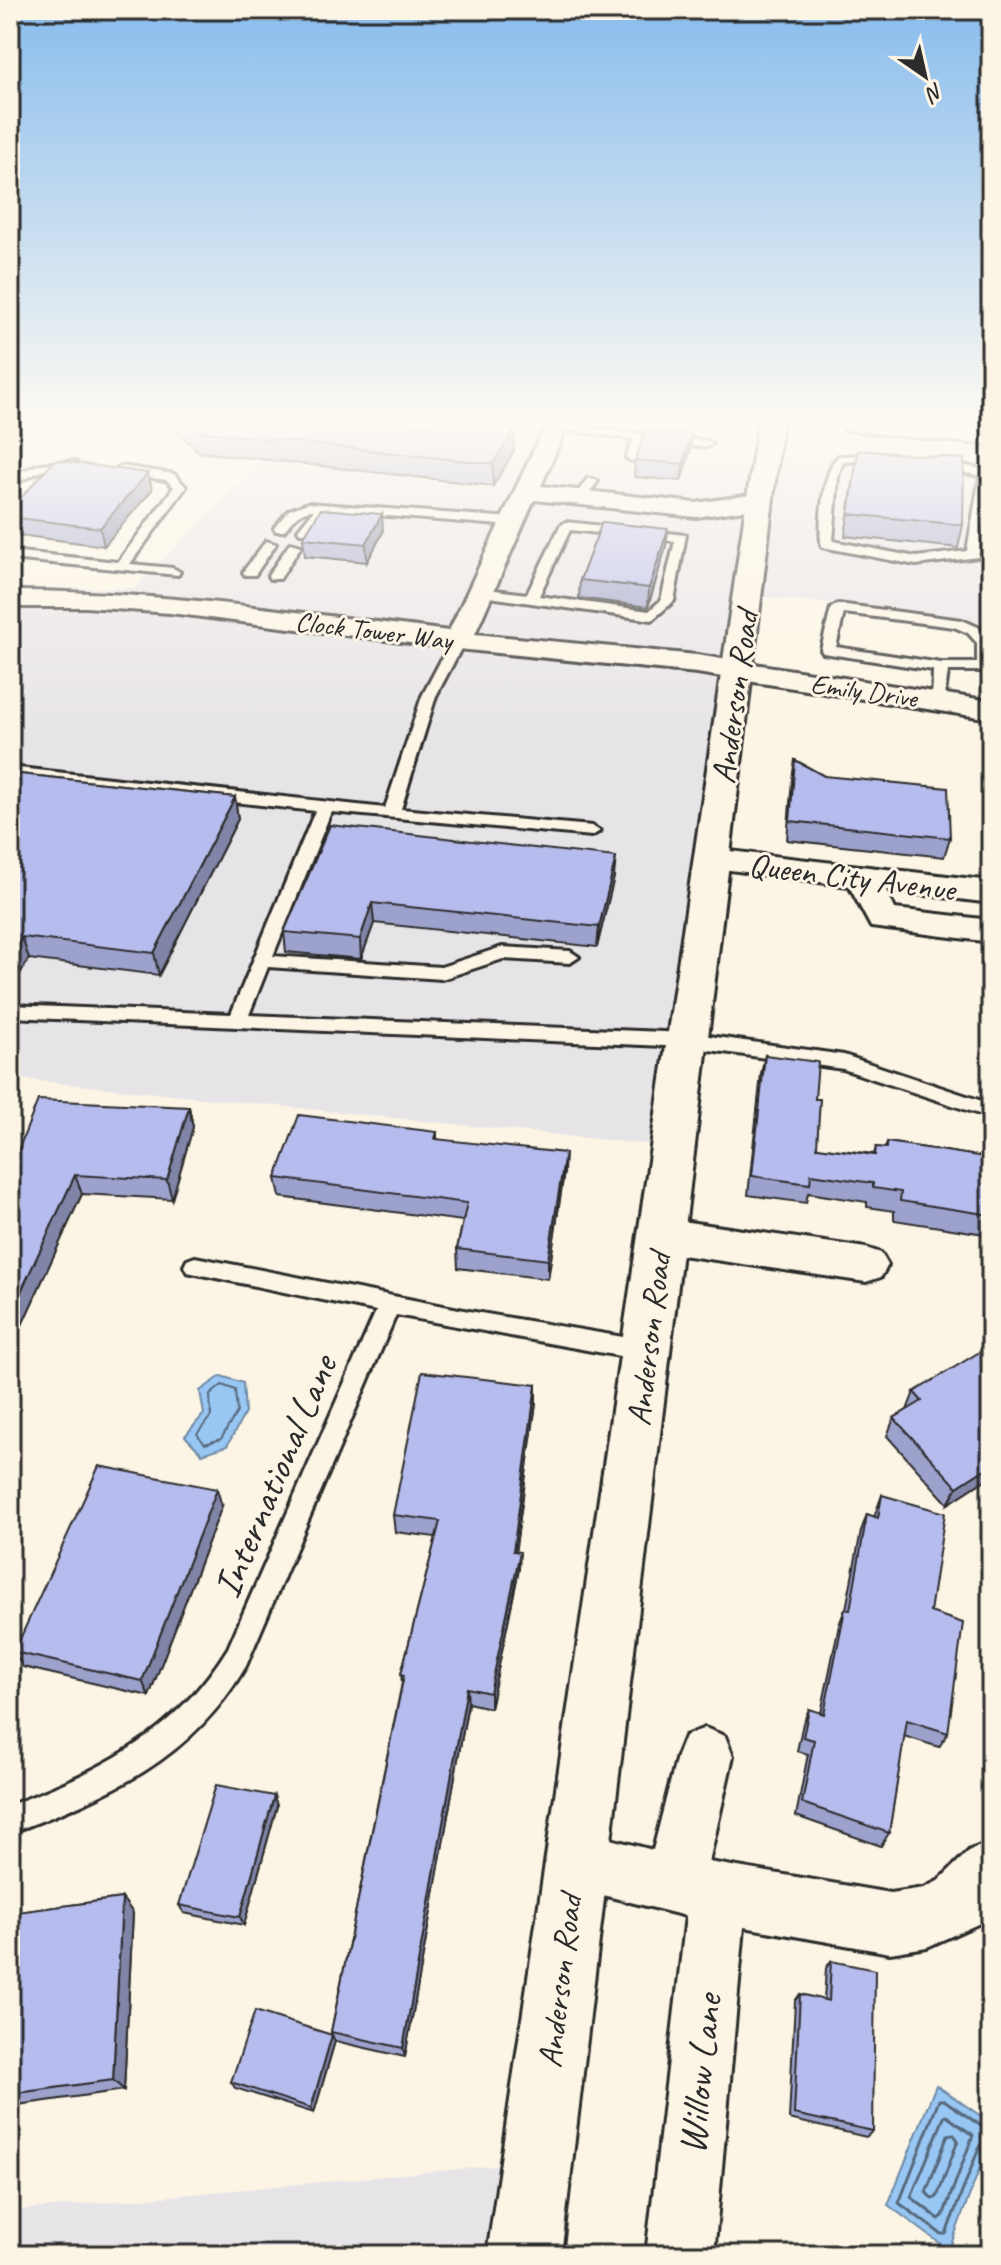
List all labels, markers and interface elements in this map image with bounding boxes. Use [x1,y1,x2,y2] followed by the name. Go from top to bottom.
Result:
[885,36,965,116] north arrow
[919,76,949,109] text: N
[701,603,769,786] street label: Anderson Road
[294,604,457,658] street label: Clock Tower Way
[809,666,921,716] street label: Emily Drive
[746,843,960,911] street label: Queen City Avenue
[617,1246,681,1428] street label: Anderson Road
[201,1345,350,1605] street label: International Lane
[528,1888,592,2070] street label: Anderson Road
[667,1989,734,2156] street label: Willow Lane

